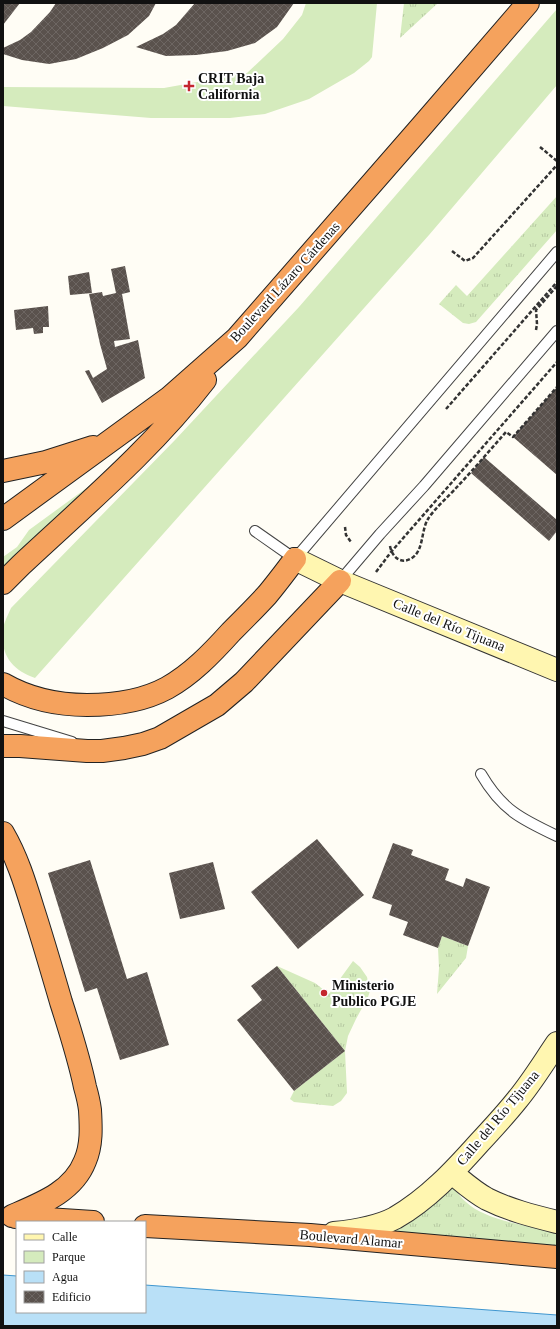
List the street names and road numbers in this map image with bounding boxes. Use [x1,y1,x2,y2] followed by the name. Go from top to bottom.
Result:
[227,219,343,345] street label: Boulevard Lázaro Cárdenas
[391,596,508,655] street label: Calle del Río Tijuana
[454,1067,543,1169] street label: Calle del Río Tijuana
[299,1227,403,1251] street label: Boulevard Alamar

